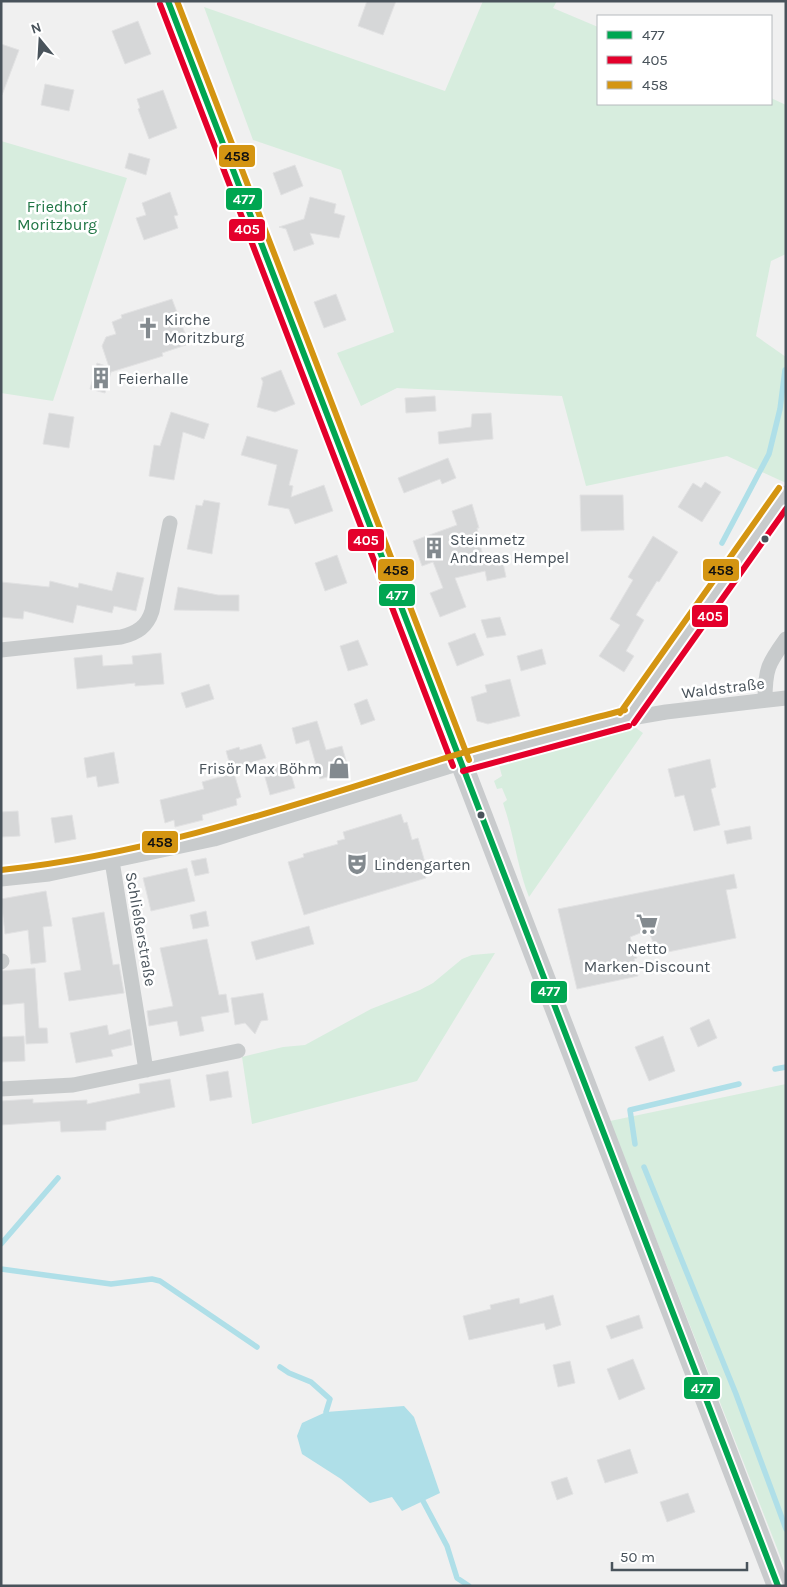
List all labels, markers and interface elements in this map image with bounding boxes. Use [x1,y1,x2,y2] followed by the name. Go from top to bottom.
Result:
[15,15,65,65] north arrow
[597,15,772,105] legend
[29,18,44,38] text: N
[642,26,664,44] text: 477
[642,51,668,69] text: 405
[642,76,668,94] text: 458
[218,144,256,168] line badge: 458
[224,148,250,165] text: 458
[225,187,263,211] line badge: 477
[233,191,255,208] text: 477
[17,197,97,234] park label: Friedhof Moritzburg
[228,218,266,242] line badge: 405
[234,221,260,238] text: 405
[164,310,244,347] place label: Kirche Moritzburg
[135,315,161,341] church icon: Kirche Moritzburg
[88,365,114,391] building icon: Feierhalle
[118,369,189,388] place label: Feierhalle
[347,528,385,552] line badge: 405
[450,530,569,567] place label: Steinmetz Andreas Hempel
[353,532,379,549] text: 405
[760,534,770,544] unlabelled marker
[421,535,447,561] building icon: Steinmetz Andreas Hempel
[377,558,415,582] line badge: 458
[702,558,740,582] line badge: 458
[383,562,409,579] text: 458
[708,562,734,579] text: 458
[378,583,416,607] line badge: 477
[386,587,408,604] text: 477
[691,604,729,628] line badge: 405
[697,608,723,625] text: 405
[680,673,766,703] street label: Waldstraße
[326,755,352,781] shop icon: Frisör Max Böhm
[199,759,322,778] place label: Frisör Max Böhm
[476,810,486,820] unlabelled marker
[141,830,179,854] line badge: 458
[147,834,173,851] text: 458
[344,851,370,877] theatre icon: Lindengarten
[374,855,471,874] place label: Lindengarten
[122,870,160,988] street label: Schließerstraße
[634,911,660,937] supermarket icon: Netto Marken-Discount
[584,939,710,976] place label: Netto Marken-Discount
[530,980,568,1004] line badge: 477
[538,983,560,1000] text: 477
[683,1376,721,1400] line badge: 477
[691,1380,713,1397] text: 477
[612,1540,747,1572] scale bar
[620,1548,655,1566] text: 50 m

